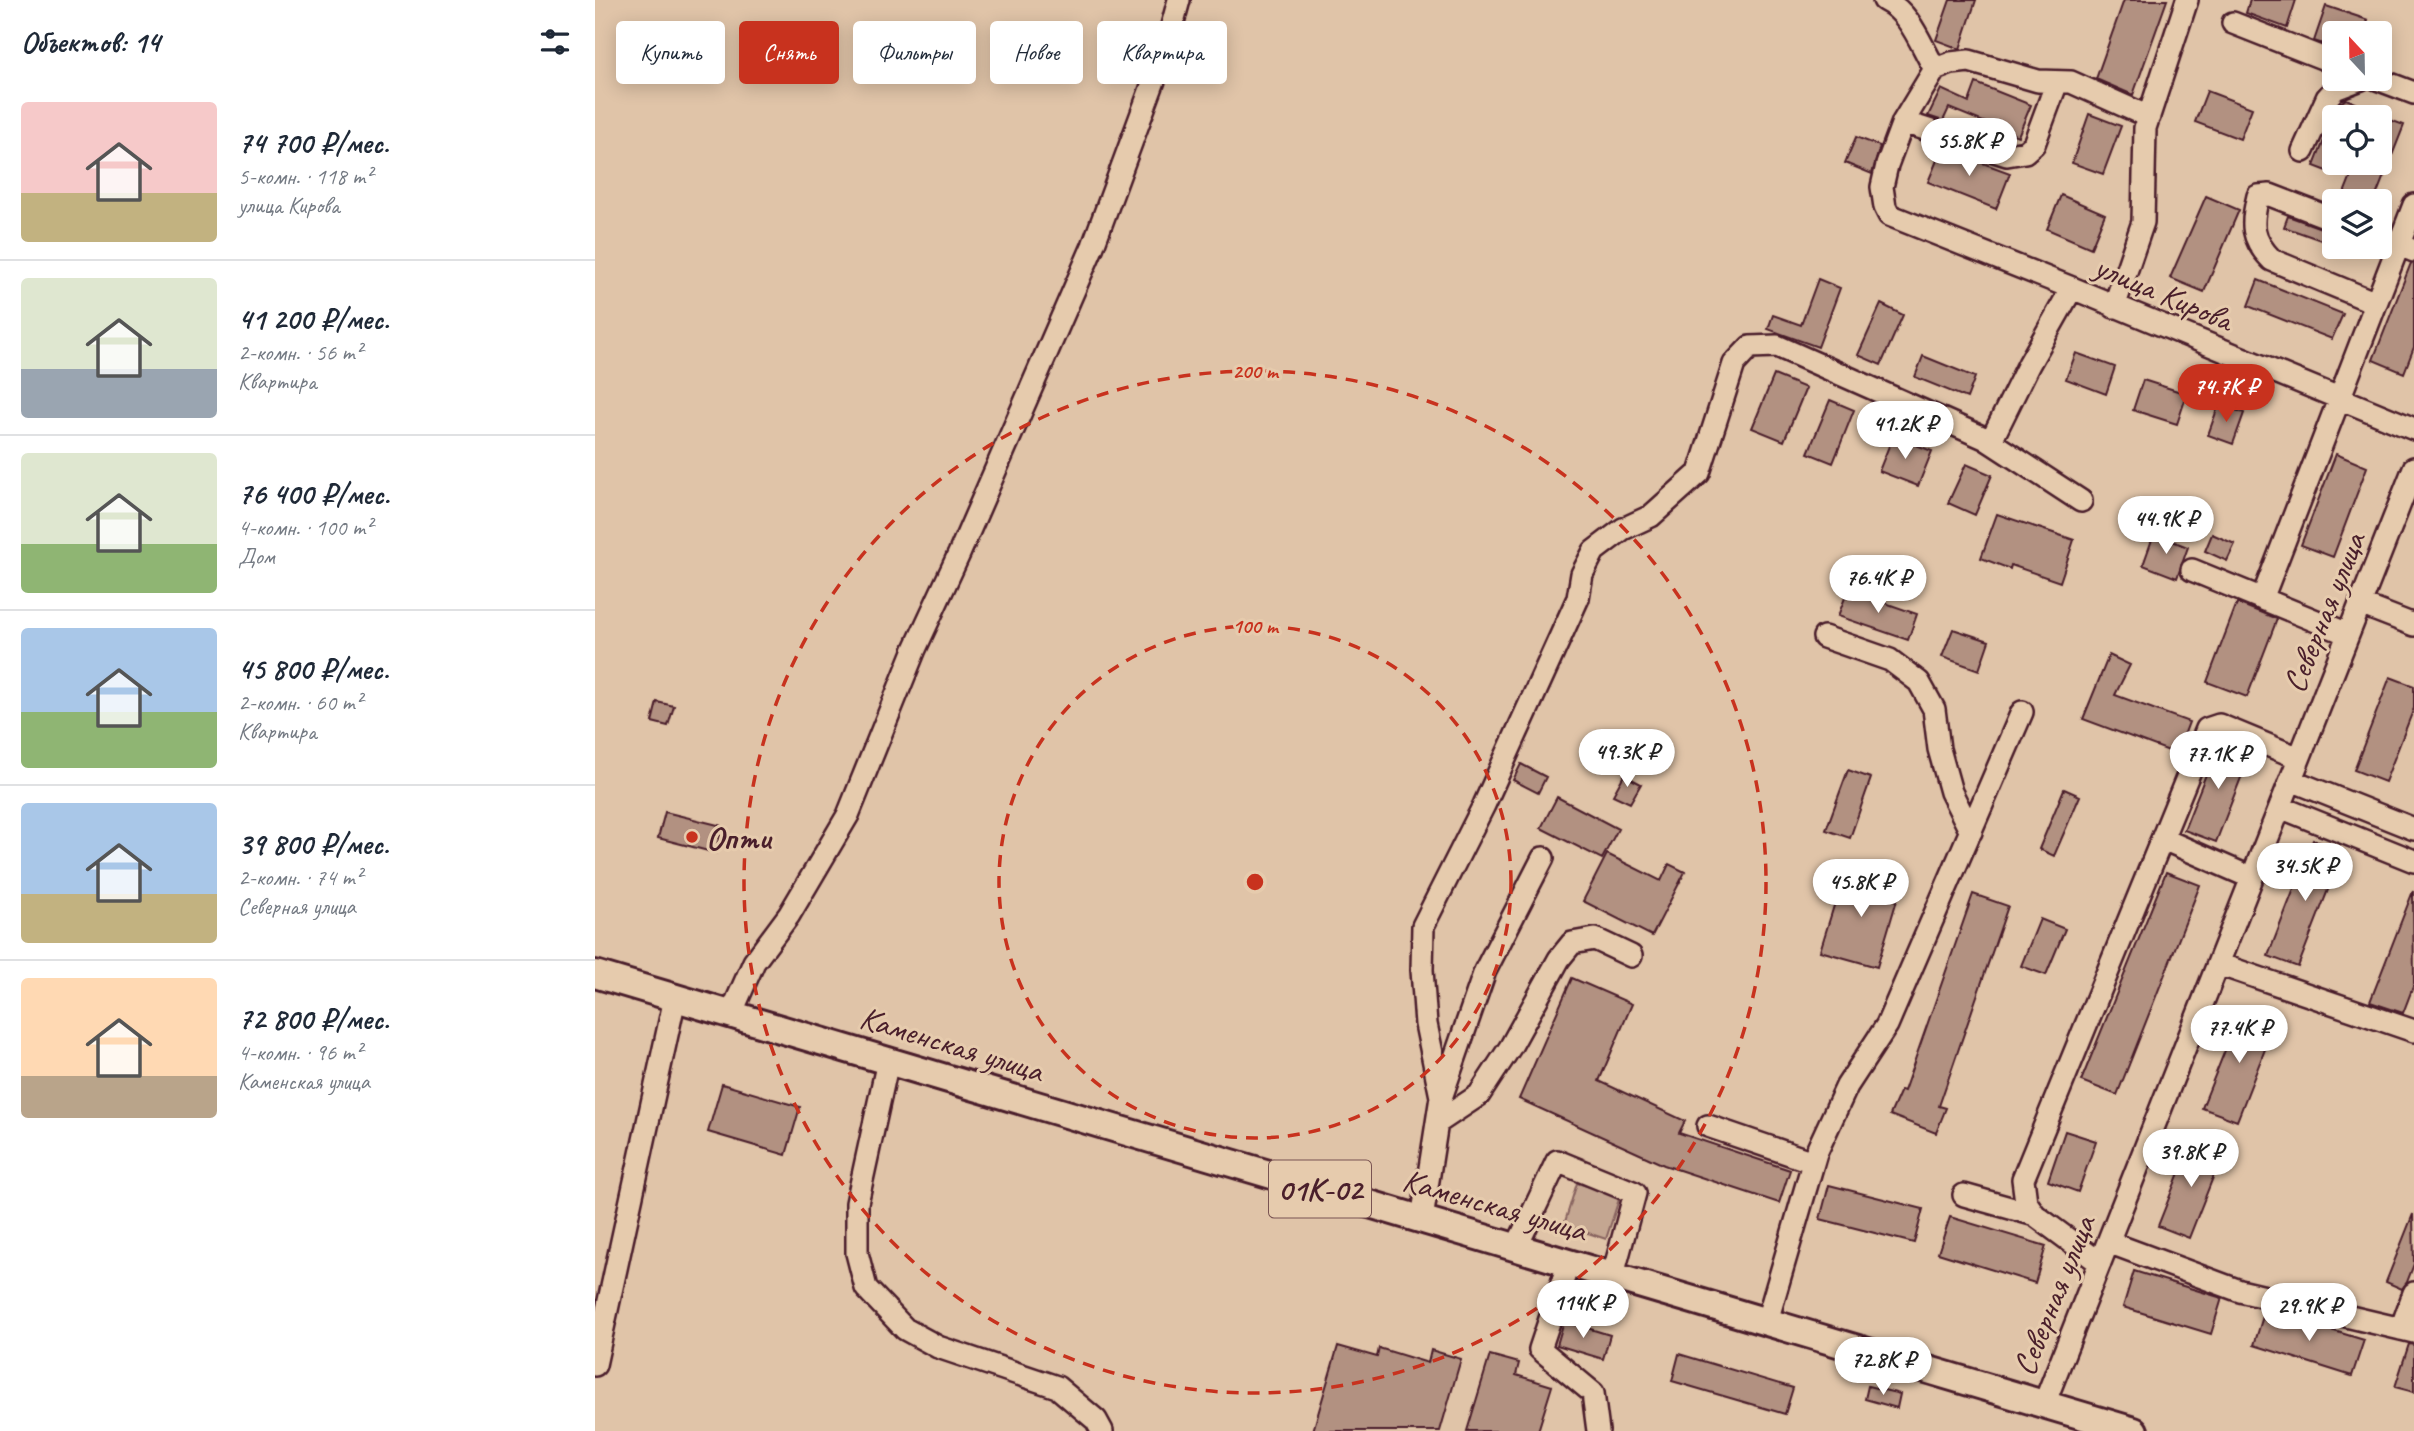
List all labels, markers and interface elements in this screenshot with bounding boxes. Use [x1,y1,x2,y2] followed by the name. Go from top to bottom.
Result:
[616,21,725,84] chip: Купить
[739,21,839,84] chip: Снять
[853,21,976,84] chip: Фильтры
[990,21,1083,84] chip: Новое
[1097,21,1227,84] chip: Квартира
[2322,21,2392,91] north arrow
[2322,21,2392,259] map controls
[21,23,160,61] text: Объектов: 14
[536,23,574,61] icon: filters
[2322,105,2392,175] button: locate
[1904,118,2034,178] pin: 55.8K ₽
[238,124,389,162] text: 74 700 ₽/мес.
[1937,126,2001,155] text: 55.8K ₽
[77,130,161,214] icon: home
[238,162,372,191] text: 5-комн. · 118 m²
[2322,189,2392,259] button: layers
[238,191,340,220] text: улица Кирова
[2087,244,2241,342] street label: улица Кирова
[238,300,389,338] text: 41 200 ₽/мес.
[77,306,161,390] icon: home
[238,338,362,367] text: 2-комн. · 56 m²
[1232,358,1280,384] text: 200 m
[2161,364,2291,424] pin: 74.7K ₽
[238,367,316,396] text: Квартира
[2194,372,2258,401] text: 74.7K ₽
[1840,402,1970,461] pin: 41.2K ₽
[1873,409,1937,438] text: 41.2K ₽
[238,475,390,513] text: 76 400 ₽/мес.
[77,481,161,565] icon: home
[2101,496,2231,556] pin: 44.9K ₽
[2134,504,2198,533] text: 44.9K ₽
[238,513,372,542] text: 4-комн. · 100 m²
[2273,524,2376,698] street label: Северная улица
[238,542,275,571] text: Дом
[1813,556,1943,615] pin: 76.4K ₽
[1845,563,1911,592] text: 76.4K ₽
[1232,613,1280,639] text: 100 m
[238,650,389,688] text: 45 800 ₽/мес.
[77,656,161,740] icon: home
[238,688,362,717] text: 2-комн. · 60 m²
[238,717,316,746] text: Квартира
[1562,730,1692,789] pin: 49.3K ₽
[2153,732,2283,791] pin: 77.1K ₽
[1595,737,1659,766] text: 49.3K ₽
[2186,739,2250,768] text: 77.1K ₽
[706,817,773,859] place label: Опти
[238,825,389,863] text: 39 800 ₽/мес.
[684,829,700,845] marker: Опти
[77,831,161,915] icon: home
[2240,844,2370,903] pin: 34.5K ₽
[2273,851,2337,880] text: 34.5K ₽
[1796,860,1926,919] pin: 45.8K ₽
[238,863,362,892] text: 2-комн. · 74 m²
[1829,867,1893,896] text: 45.8K ₽
[1243,870,1267,894] centre of rings
[238,892,356,921] text: Северная улица
[855,996,1051,1092] street label: Каменская улица
[238,1000,389,1038] text: 72 800 ₽/мес.
[77,1006,161,1090] icon: home
[2174,1006,2304,1065] pin: 77.4K ₽
[2207,1013,2271,1042] text: 77.4K ₽
[238,1038,362,1067] text: 4-комн. · 96 m²
[238,1067,370,1096] text: Каменская улица
[2126,1130,2256,1189] pin: 39.8K ₽
[2159,1137,2223,1166] text: 39.8K ₽
[1398,1159,1594,1252] street label: Каменская улица
[1269,1160,1371,1218] road number: 01К-02
[2003,1207,2106,1381] street label: Северная улица
[1526,1280,1640,1340] pin: 114K ₽
[2244,1284,2374,1343] pin: 29.9K ₽
[1553,1288,1613,1317] text: 114K ₽
[2277,1291,2341,1320] text: 29.9K ₽
[1818,1338,1948,1397] pin: 72.8K ₽
[1851,1345,1915,1374] text: 72.8K ₽

